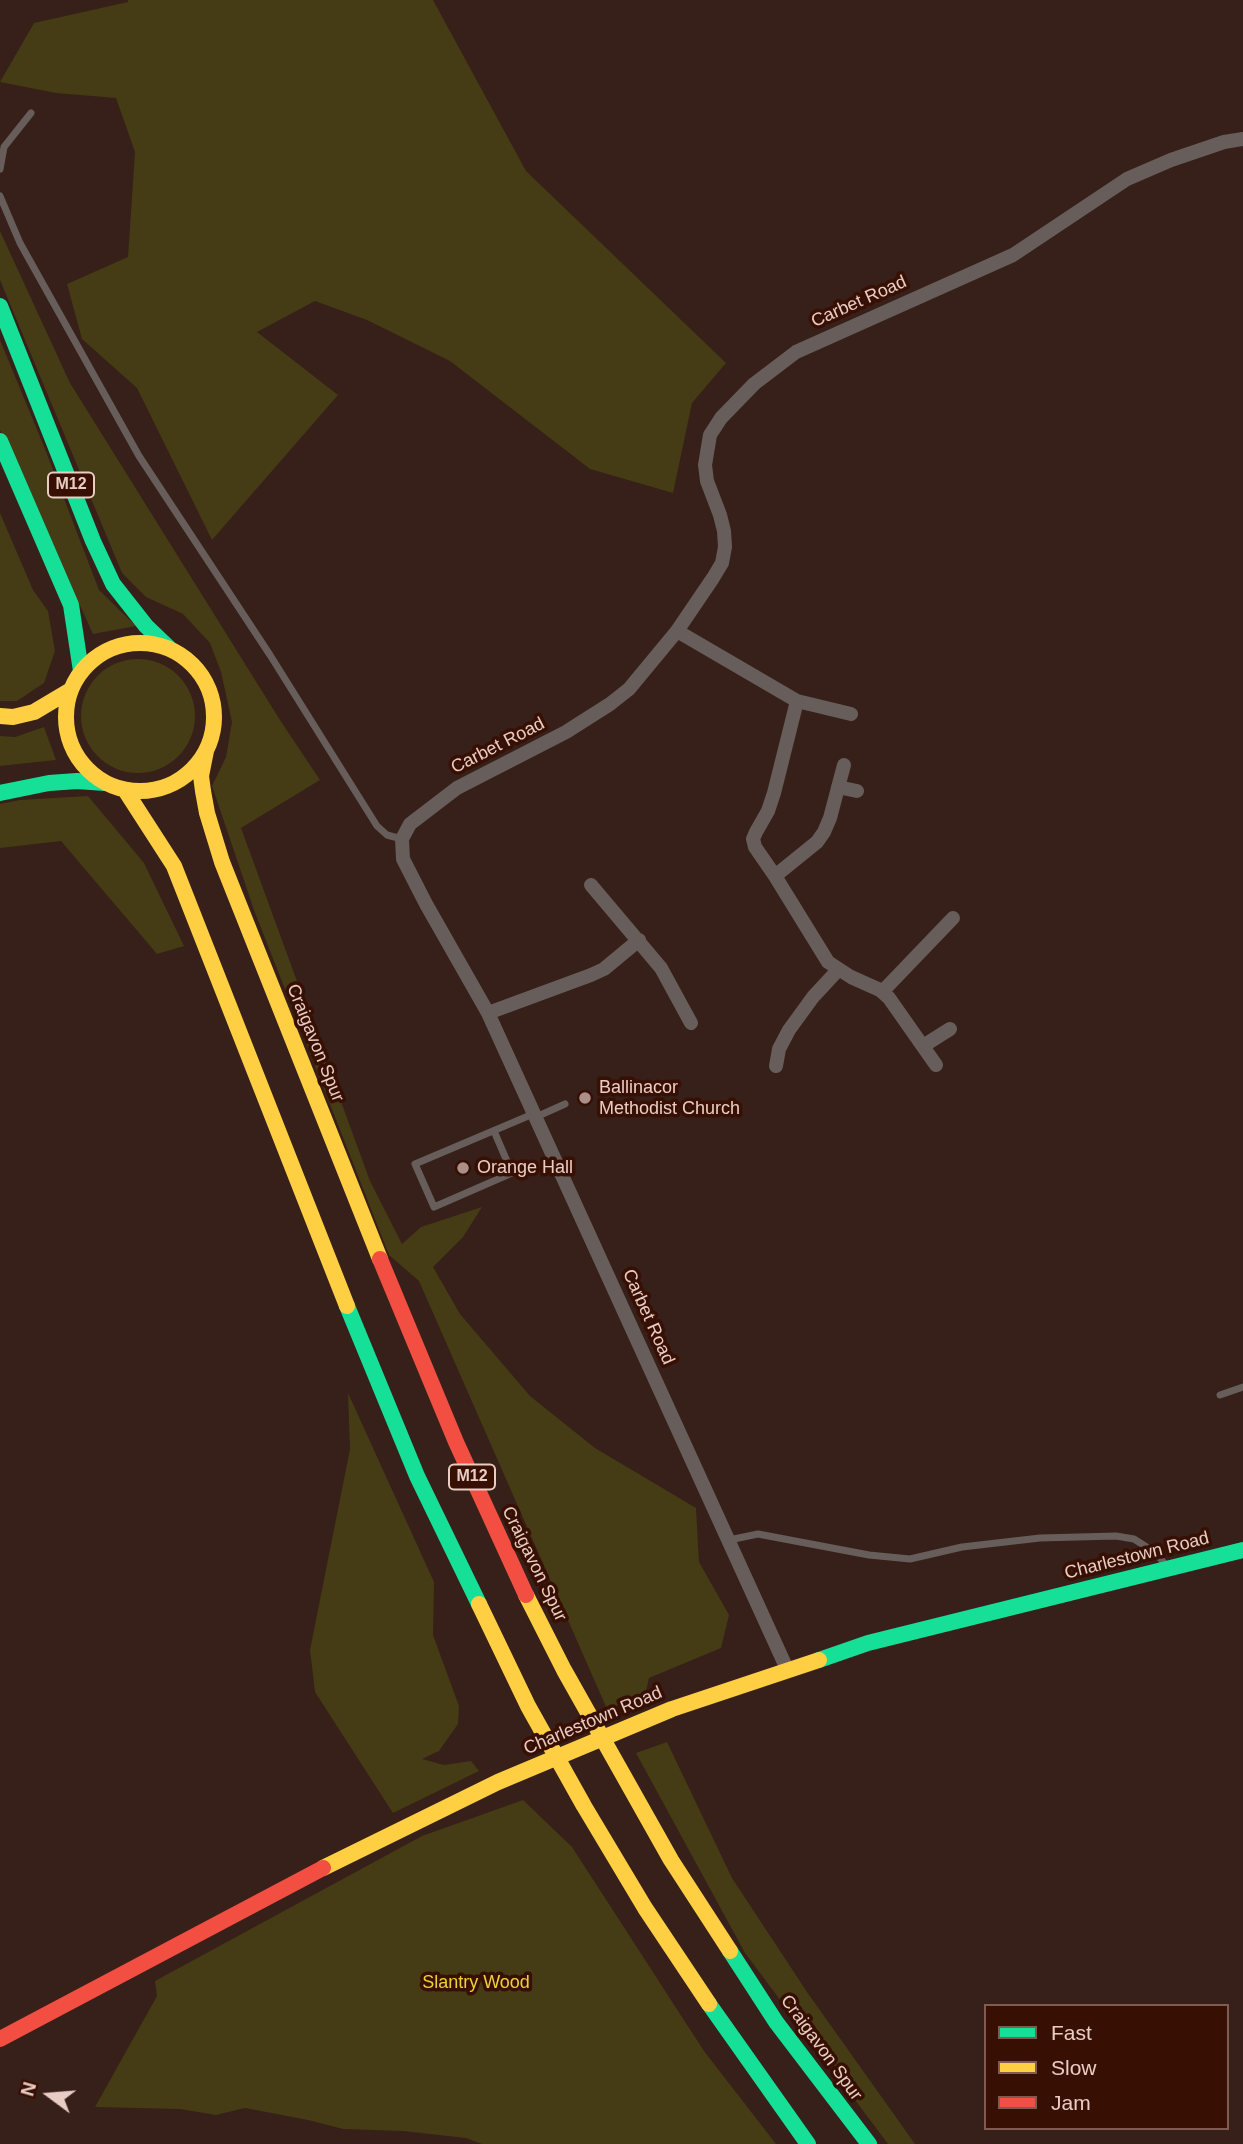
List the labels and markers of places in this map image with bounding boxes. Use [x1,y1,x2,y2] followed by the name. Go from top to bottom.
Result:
[599,1077,740,1120] place label: Ballinacor Methodist Church
[577,1090,593,1106] marker: Ballinacor Methodist Church
[477,1157,573,1179] place label: Orange Hall
[455,1160,471,1176] marker: Orange Hall

